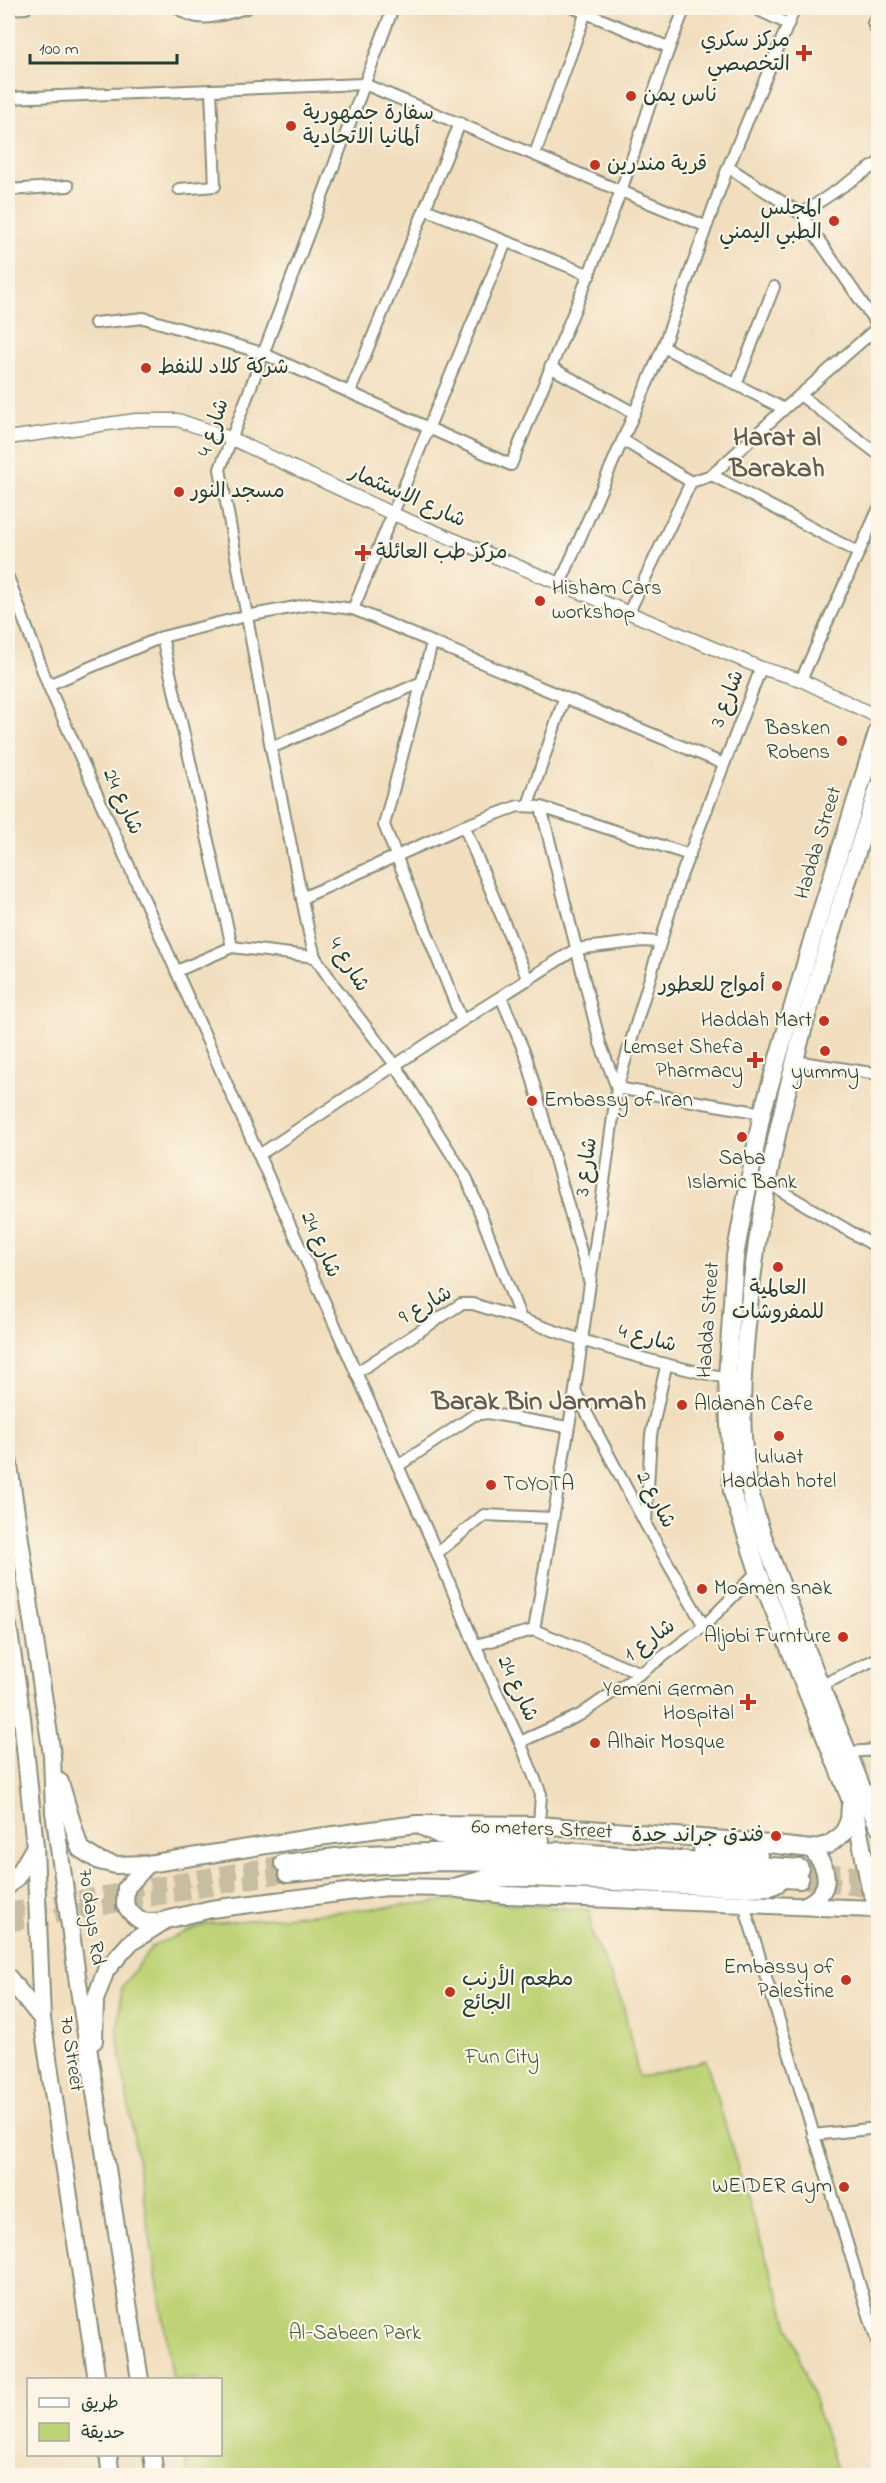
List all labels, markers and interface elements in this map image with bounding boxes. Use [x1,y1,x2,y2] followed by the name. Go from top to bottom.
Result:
[700,26,790,82] place label: مركز سكري التخصصي
[30,27,177,65] scale bar
[39,37,79,63] text: 100 m
[795,44,813,62] marker: مركز سكري التخصصي
[643,81,717,111] place label: ناس يمن
[624,89,638,103] marker: ناس يمن
[303,99,434,153] place label: سفارة جمهورية ألمانيا الاتحادية
[284,119,298,133] marker: سفارة جمهورية ألمانيا الاتحادية
[607,150,707,180] place label: قرية مندرين
[588,158,602,172] marker: قرية مندرين
[719,194,822,250] place label: المجلس الطبي اليمني
[827,214,841,228] marker: المجلس الطبي اليمني
[158,353,289,383] place label: شركة كلاد للنفط
[139,361,153,375] marker: شركة كلاد للنفط
[191,395,237,461] street label: شارع 4
[728,419,824,489] district label: Harat al Barakah
[343,457,470,536] street label: شارع الاستثمار
[189,477,285,507] place label: مسجد النور
[172,485,186,499] marker: مسجد النور
[376,538,507,568] place label: مركز طب العائلة
[354,544,372,562] marker: مركز طب العائلة
[552,574,662,628] place label: Hisham Cars workshop
[533,594,547,608] marker: Hisham Cars workshop
[703,666,753,732] street label: شارع 3
[764,714,830,768] place label: Basken Robens
[835,734,849,748] marker: Basken Robens
[94,764,150,840] street label: شارع 24
[788,783,850,903] street label: Hadda Street
[320,932,376,998] street label: شارع 4
[657,971,765,1001] place label: أمواج للعطور
[770,979,784,993] marker: أمواج للعطور
[701,1006,812,1036] place label: Haddah Mart
[817,1014,831,1028] marker: Haddah Mart
[623,1033,743,1089] place label: Lemset Shefa Pharmacy
[818,1044,832,1058] marker: yummy
[748,1053,762,1067] marker: Lemset Shefa Pharmacy
[791,1058,859,1090] place label: yummy
[544,1086,693,1118] place label: Embassy of Iran
[525,1094,539,1108] marker: Embassy of Iran
[735,1130,749,1144] marker: Saba Islamic Bank
[568,1136,606,1198] street label: شارع 3
[687,1144,798,1198] place label: Saba Islamic Bank
[292,1207,348,1283] street label: شارع 24
[771,1260,785,1274] marker: العالمية للمفروشات
[690,1261,728,1379] street label: Hadda Street
[732,1274,824,1328] place label: العالمية للمفروشات
[394,1279,458,1333] street label: شارع 9
[614,1317,680,1361] street label: شارع 4
[430,1383,646,1422] district label: Barak Bin Jammah
[694,1390,813,1420] place label: Aldanah Cafe
[675,1398,689,1412] marker: Aldanah Cafe
[772,1429,786,1443] marker: luluat Haddah hotel
[722,1443,836,1497] place label: luluat Haddah hotel
[627,1466,683,1534] street label: شارع 2
[503,1470,574,1500] place label: TOYOTA
[484,1478,498,1492] marker: TOYOTA
[714,1574,833,1604] place label: Moamen snak
[695,1582,709,1596] marker: Moamen snak
[618,1612,682,1670] street label: شارع 1
[704,1622,832,1652] place label: Aljobi Furnture
[836,1630,850,1644] marker: Aljobi Furnture
[489,1651,545,1727] street label: شارع 24
[603,1675,734,1729] place label: Yemeni German Hospital
[739,1693,757,1711] marker: Yemeni German Hospital
[607,1728,725,1758] place label: Alhair Mosque
[588,1736,602,1750] marker: Alhair Mosque
[471,1813,613,1847] street label: 60 meters Street
[632,1821,764,1851] place label: فندق جراند حدة
[769,1829,783,1843] marker: فندق جراند حدة
[67,1867,113,1968] street label: 70 days Rd
[724,1953,835,2007] place label: Embassy of Palestine
[462,1964,573,2019] place label: مطعم الأرنب الجائع
[839,1973,853,1987] marker: Embassy of Palestine
[443,1985,457,1999] marker: مطعم الأرنب الجائع
[51,2014,91,2094] street label: 70 Street
[464,2043,539,2075] park label: Fun City
[712,2172,832,2204] place label: WEIDER Gym
[837,2180,851,2194] marker: WEIDER Gym
[289,2319,422,2349] park label: Al-Sabeen Park
[27,2378,222,2456] legend
[81,2391,119,2417] text: طريق
[81,2421,125,2447] text: حديقة

